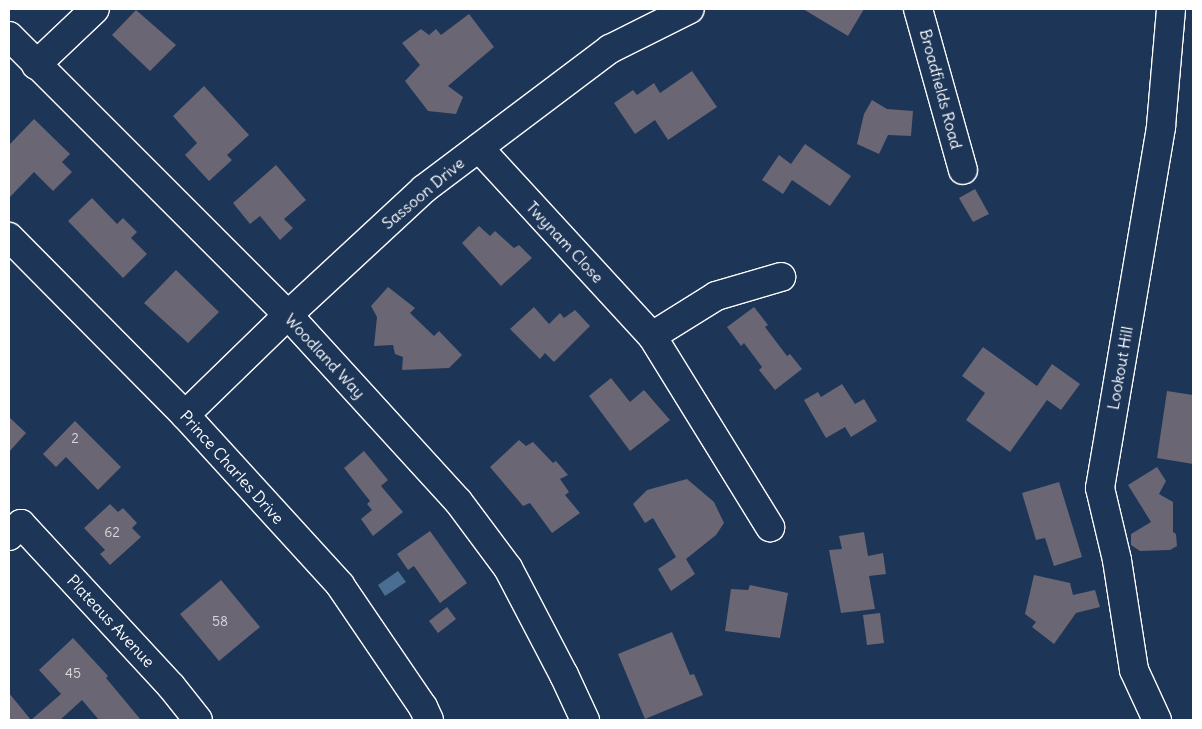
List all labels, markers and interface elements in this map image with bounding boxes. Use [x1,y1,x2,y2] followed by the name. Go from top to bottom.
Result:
[916,27,966,151] street label: Broadfields Road
[378,153,468,233] street label: Sassoon Drive
[522,197,608,287] street label: Twynam Close
[281,310,369,402] street label: Woodland Way
[1103,325,1137,411] street label: Lookout Hill
[176,406,288,528] street label: Prince Charles Drive
[71,430,79,446] house number: 2
[104,524,120,540] house number: 62
[63,571,159,671] street label: Plateaus Avenue
[212,613,228,629] house number: 58
[65,665,81,681] house number: 45

